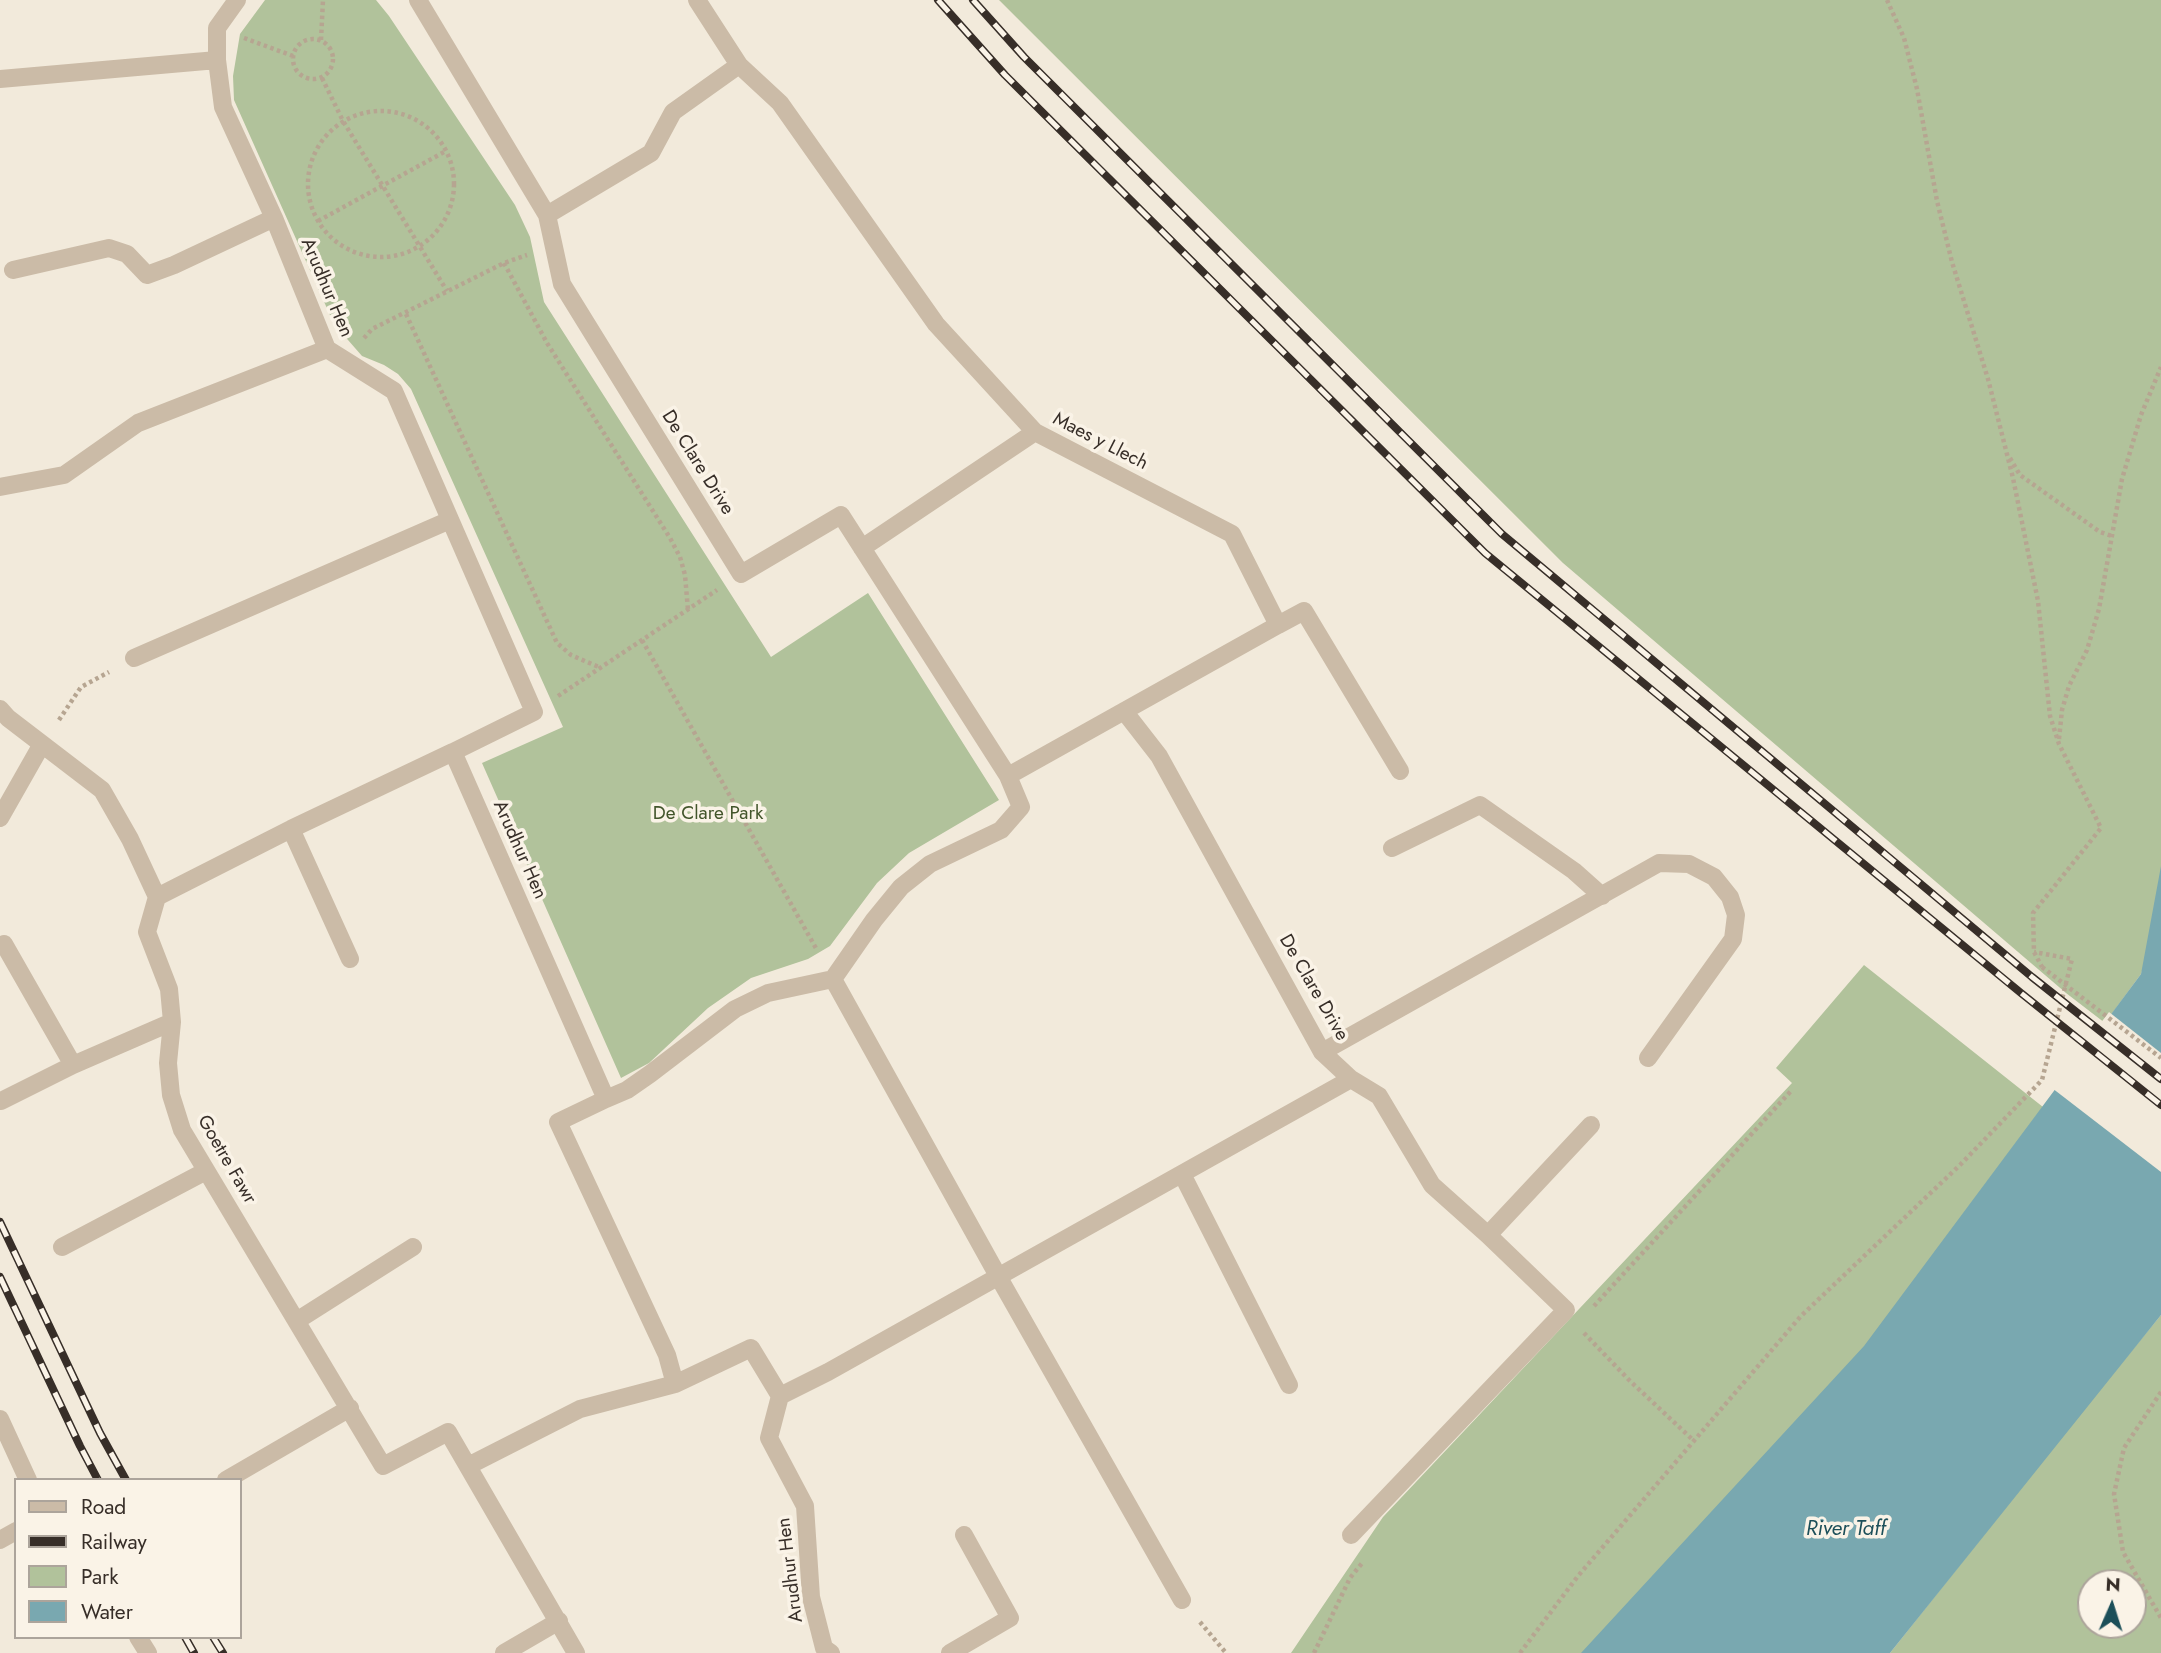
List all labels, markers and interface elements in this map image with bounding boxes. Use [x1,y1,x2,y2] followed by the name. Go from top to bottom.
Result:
[295,235,357,341] street label: Arudhur Hen
[656,407,738,519] street label: De Clare Drive
[1049,408,1151,476] street label: Maes y Llech
[487,797,551,903] street label: Arudhur Hen
[653,803,763,825] park label: De Clare Park
[1273,931,1353,1045] street label: De Clare Drive
[191,1112,261,1208] street label: Goetre Fawr
[14,1478,242,1639] legend
[81,1492,126,1522] text: Road
[773,1516,809,1624] street label: Arudhur Hen
[1806,1517,1886,1543] water label: River Taff
[81,1527,147,1557] text: Railway
[81,1562,118,1592] text: Park
[2077,1569,2147,1639] north arrow
[2105,1571,2121,1598] text: N
[81,1597,133,1627] text: Water

